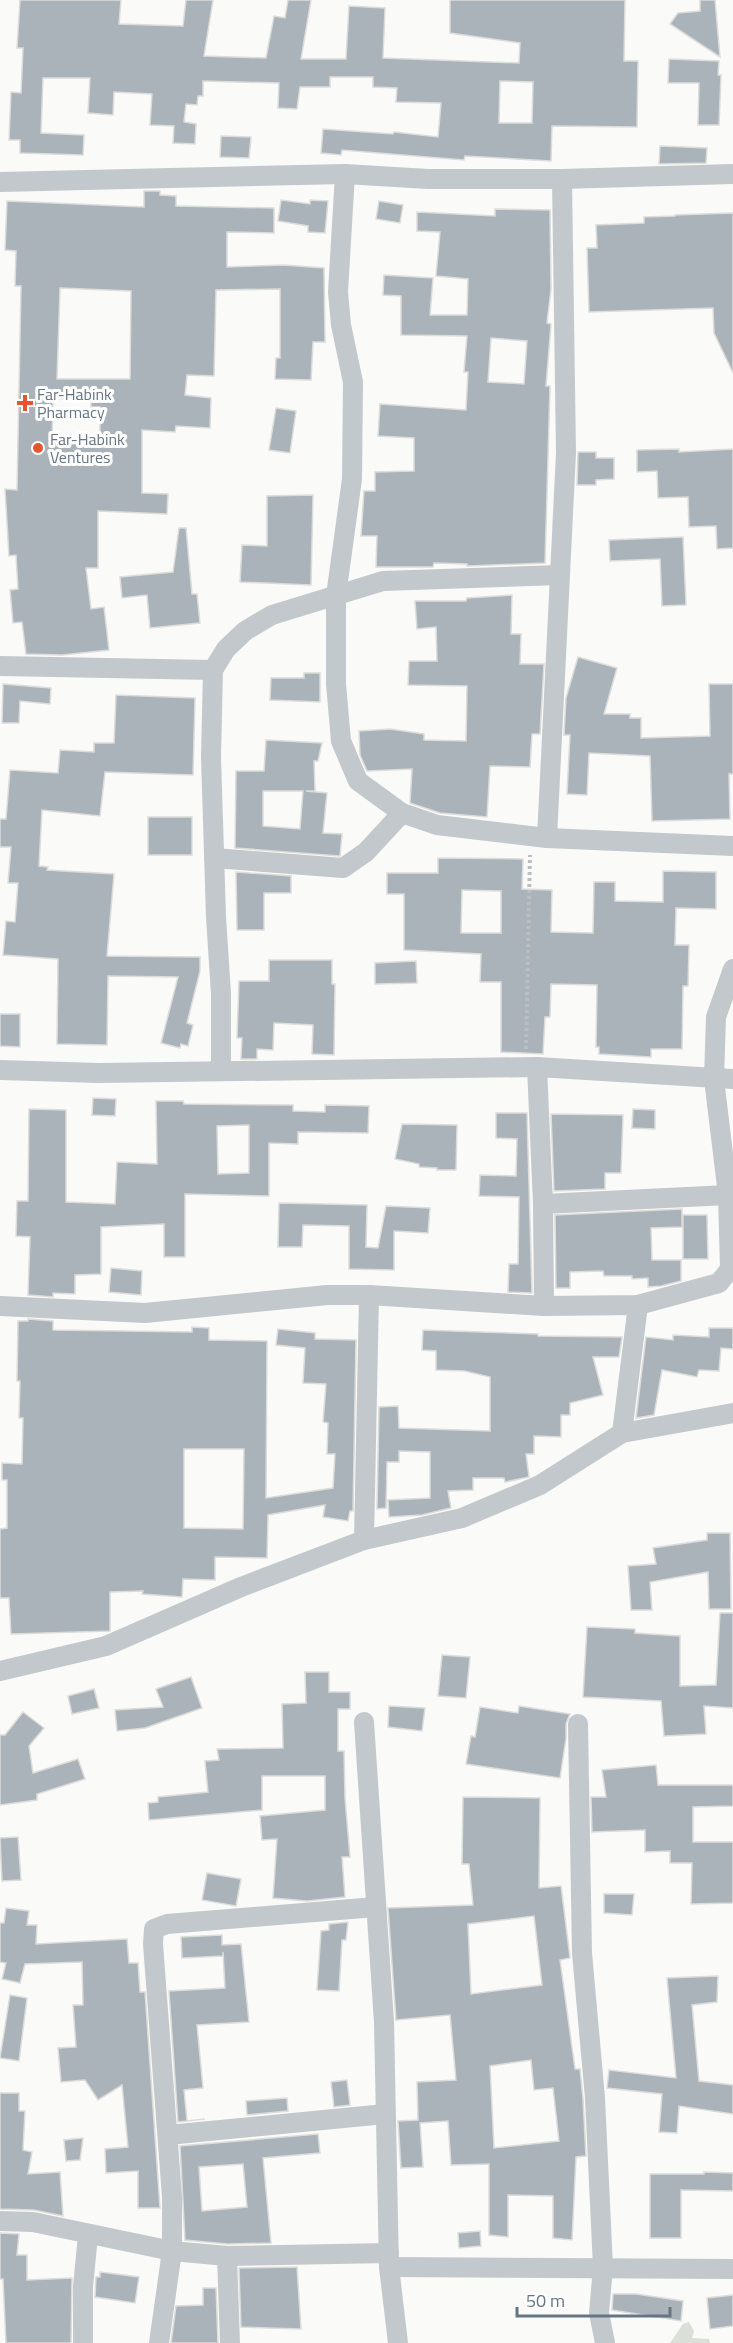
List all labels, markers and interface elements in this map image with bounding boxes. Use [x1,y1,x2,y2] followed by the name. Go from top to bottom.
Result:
[37,382,112,424] place label: Far-Habink Pharmacy
[18,396,32,410] marker: Far-Habink Pharmacy
[50,427,125,469] place label: Far-Habink Ventures
[31,441,45,455] marker: Far-Habink Ventures
[517,2280,670,2318] scale bar
[526,2287,565,2314] text: 50 m

